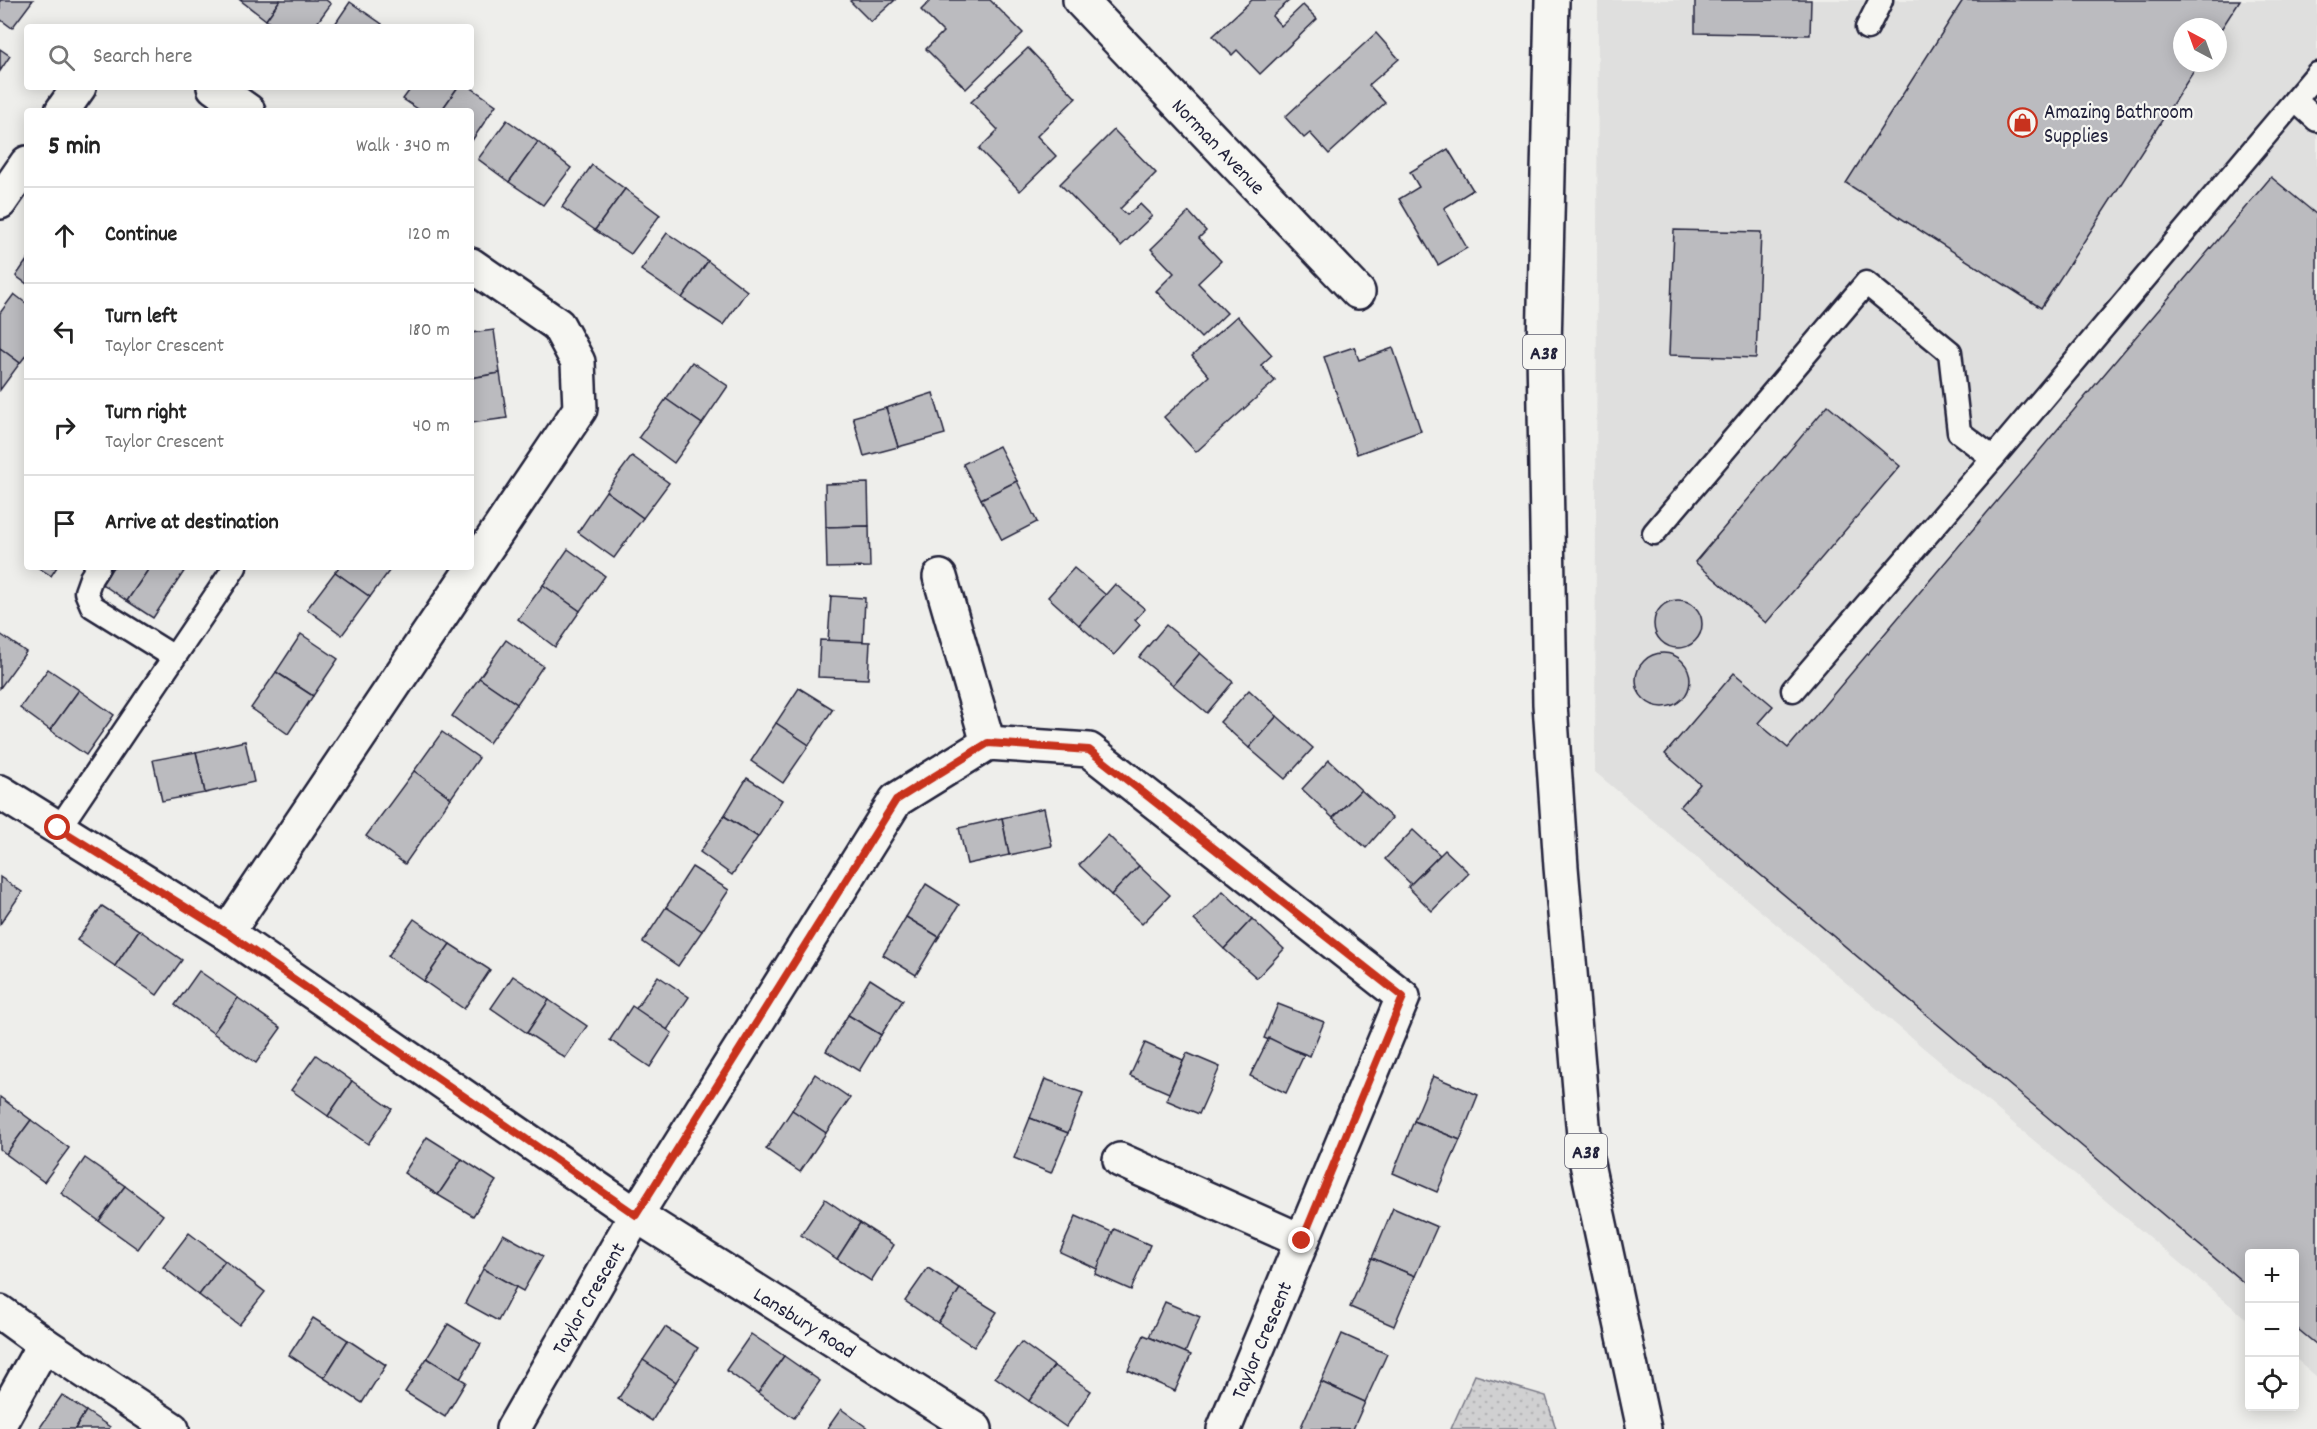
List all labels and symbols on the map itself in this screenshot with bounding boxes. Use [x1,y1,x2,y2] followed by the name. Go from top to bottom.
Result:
[2173,18,2227,72] north arrow
[1163,93,1271,203] street label: Norman Avenue
[2044,99,2193,153] place label: Amazing Bathroom Supplies
[2007,107,2039,139] shop icon: Amazing Bathroom Supplies
[1523,335,1565,369] road number: A38
[44,814,70,840] route start
[1565,1134,1607,1168] road number: A38
[1288,1227,1314,1253] route end
[546,1238,635,1361] street label: Taylor Crescent
[1226,1278,1302,1405] street label: Taylor Crescent
[746,1281,860,1368] street label: Lansbury Road

